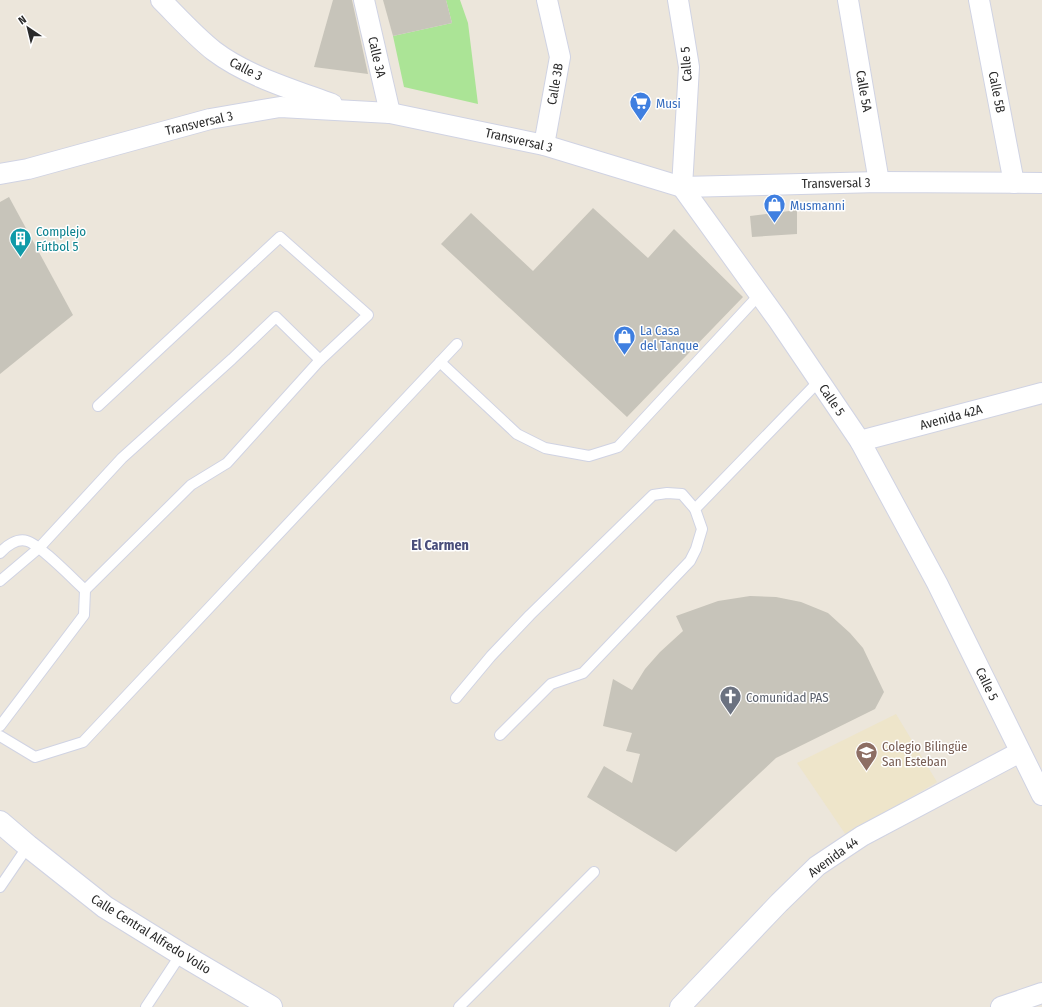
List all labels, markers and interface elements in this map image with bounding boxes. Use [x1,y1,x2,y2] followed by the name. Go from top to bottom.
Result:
[8,8,48,48] north arrow
[16,13,29,27] text: N
[365,35,389,79] street label: Calle 3A
[677,46,695,82] street label: Calle 5
[227,54,265,84] street label: Calle 3
[544,62,566,106] street label: Calle 3B
[853,69,875,113] street label: Calle 5A
[986,70,1008,114] street label: Calle 5B
[627,90,653,123] supermarket icon: Musi
[656,96,681,111] place label: Musi
[164,108,234,138] street label: Transversal 3
[484,125,554,155] street label: Transversal 3
[801,175,871,191] street label: Transversal 3
[761,192,787,225] shop icon: Musmanni
[790,198,845,213] place label: Musmanni
[36,224,86,254] place label: Complejo Fútbol 5
[8,225,34,258] building icon: Complejo Fútbol 5
[640,323,699,353] place label: La Casa del Tanque
[611,324,637,357] shop icon: La Casa del Tanque
[816,381,848,419] street label: Calle 5
[918,401,984,433] street label: Avenida 42A
[411,537,469,554] district label: El Carmen
[973,665,1001,703] street label: Calle 5
[718,684,744,717] church icon: Comunidad PAS
[746,690,829,705] place label: Comunidad PAS
[882,739,967,769] place label: Colegio Bilingüe San Esteban
[854,740,880,773] school or university icon: Colegio Bilingüe San Esteban
[805,834,861,880] street label: Avenida 44
[88,891,214,977] street label: Calle Central Alfredo Volio

